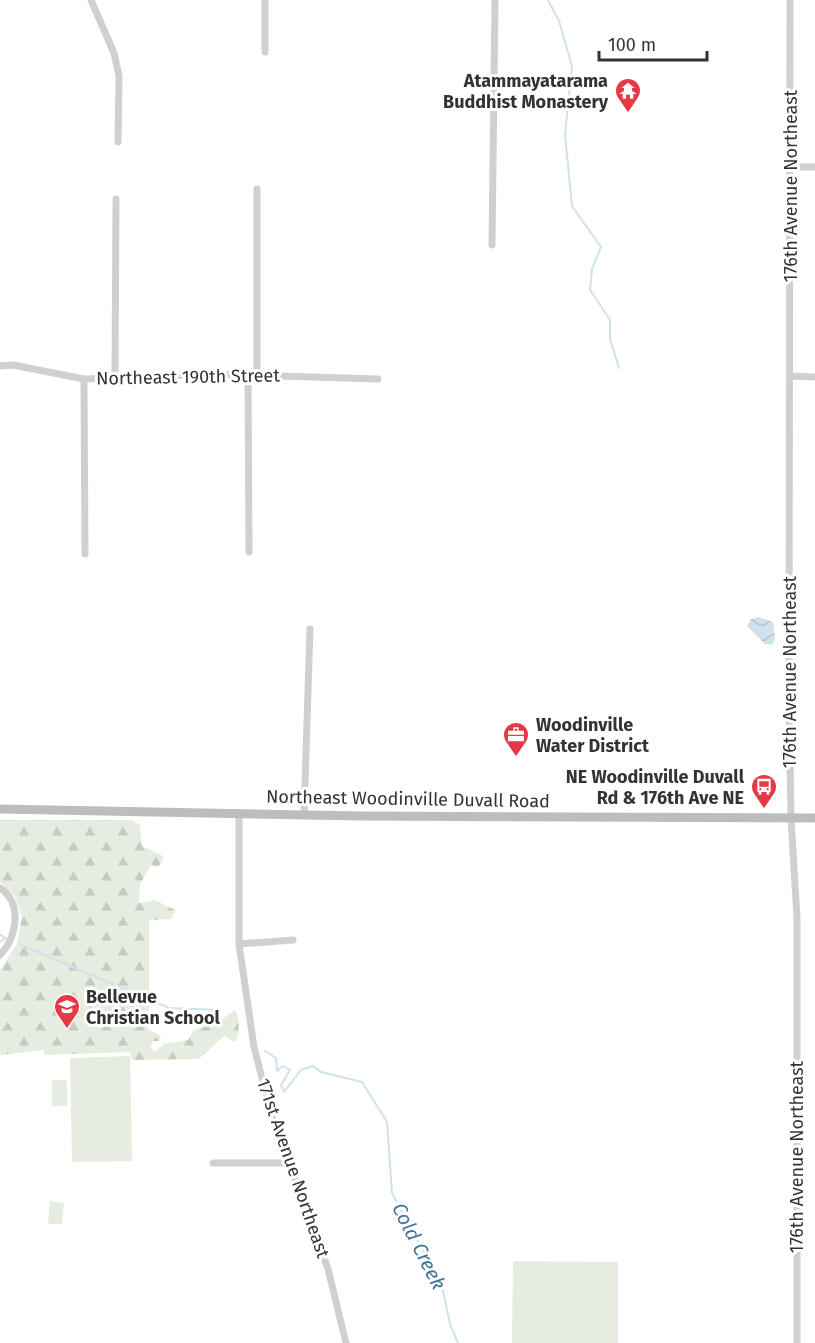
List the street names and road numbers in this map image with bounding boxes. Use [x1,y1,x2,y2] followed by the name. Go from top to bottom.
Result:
[780,89,802,282] street label: 176th Avenue Northeast
[96,364,281,390] street label: Northeast 190th Street
[779,575,801,768] street label: 176th Avenue Northeast
[266,786,550,812] street label: Northeast Woodinville Duvall Road
[786,1060,808,1253] street label: 176th Avenue Northeast
[252,1075,334,1261] street label: 171st Avenue Northeast

